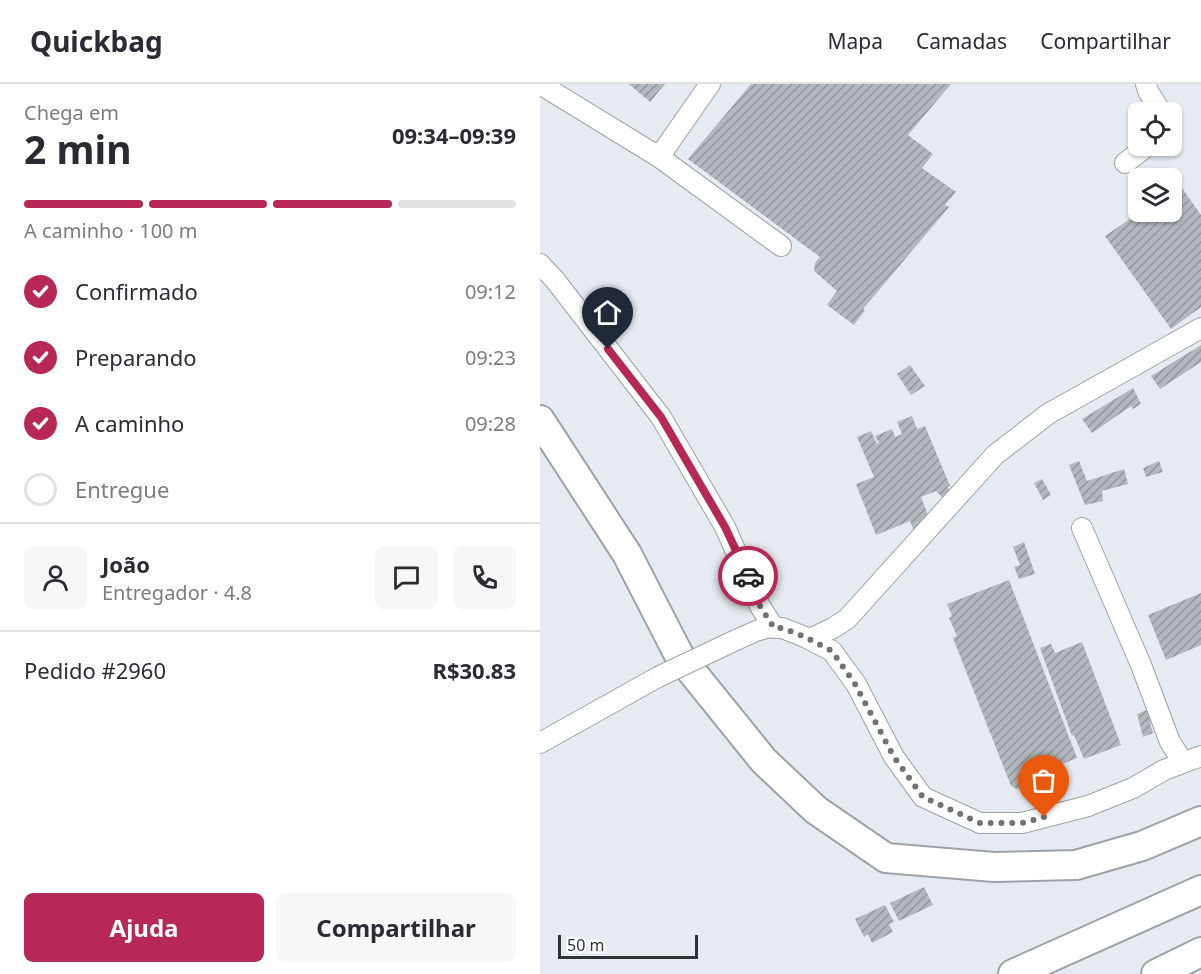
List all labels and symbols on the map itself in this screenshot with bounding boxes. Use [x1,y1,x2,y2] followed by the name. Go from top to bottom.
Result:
[582,287,633,349] pin
[718,546,778,606] courier
[1018,755,1069,817] pin
[558,932,698,960] scale bar

